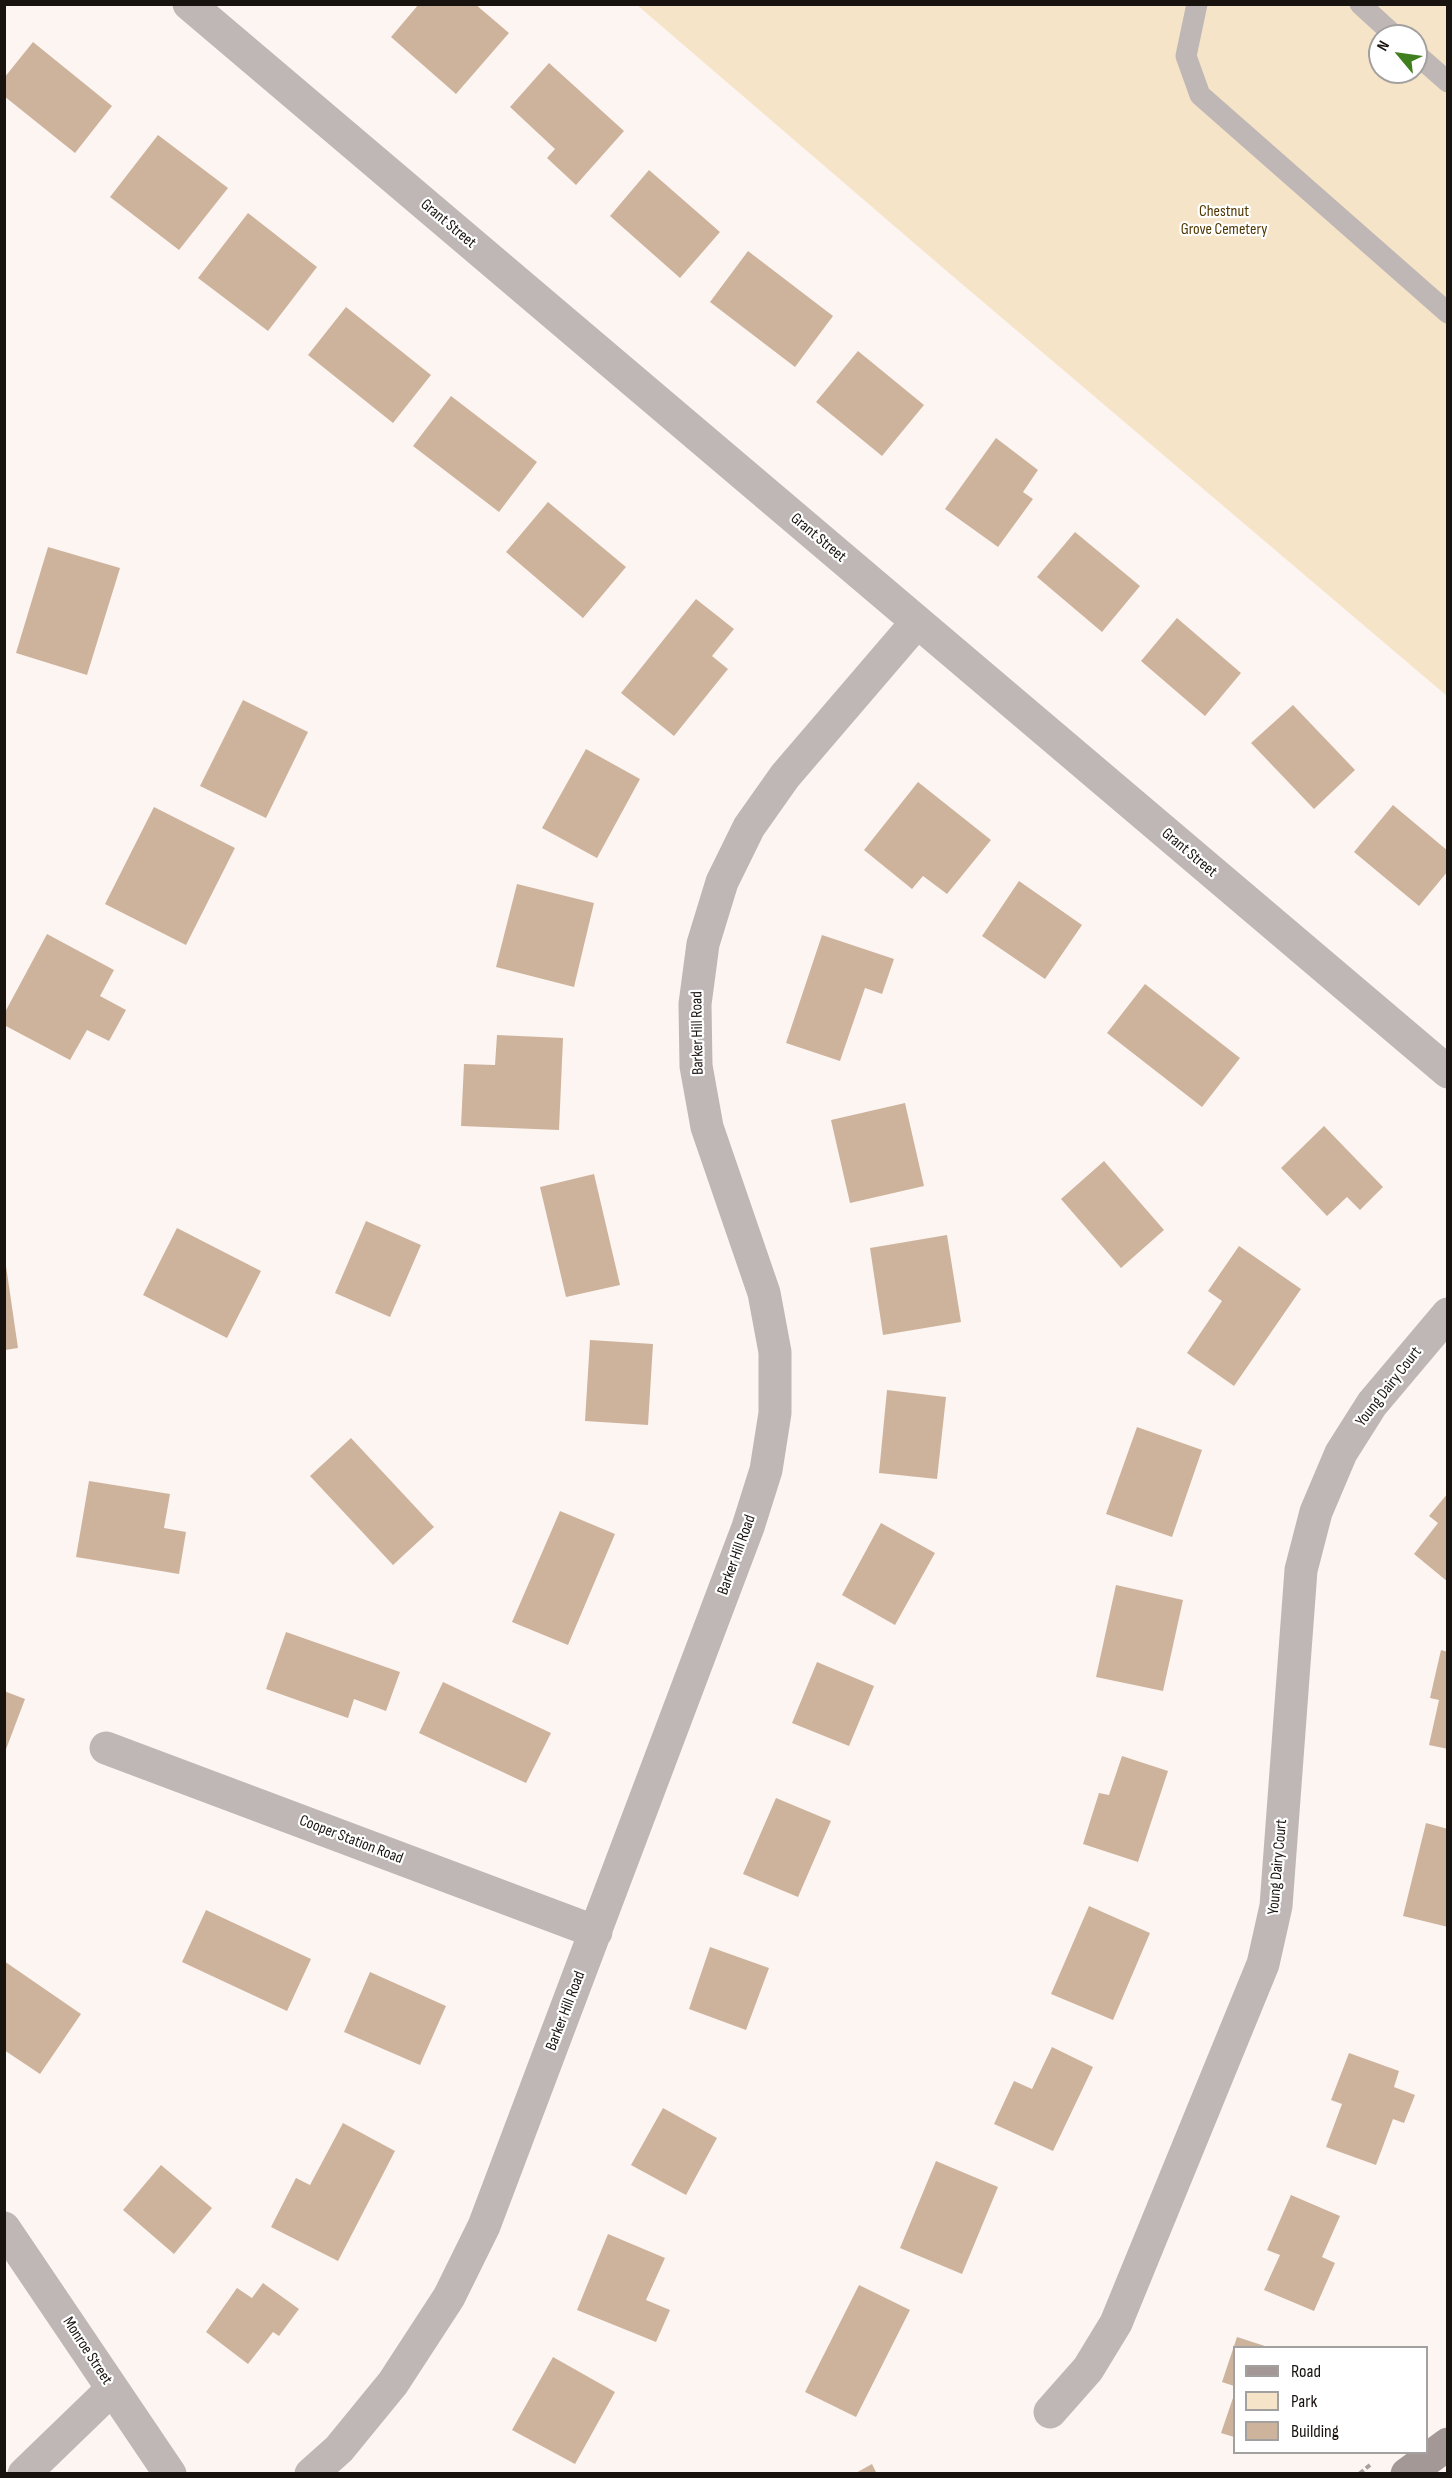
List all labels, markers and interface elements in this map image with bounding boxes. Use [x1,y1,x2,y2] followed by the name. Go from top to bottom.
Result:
[1368,24,1428,84] north arrow
[1373,38,1394,54] text: N
[416,195,480,253] street label: Grant Street
[1181,202,1267,240] park label: Chestnut Grove Cemetery
[786,509,850,567] street label: Grant Street
[1157,824,1221,882] street label: Grant Street
[688,991,708,1075] street label: Barker Hill Road
[1352,1343,1426,1431] street label: Young Dairy Court
[714,1512,760,1598] street label: Barker Hill Road
[296,1811,406,1869] street label: Cooper Station Road
[1264,1818,1292,1916] street label: Young Dairy Court
[542,1969,590,2053] street label: Barker Hill Road
[58,2314,116,2388] street label: Monroe Street
[1233,2346,1428,2454] legend
[1291,2361,1321,2382] text: Road
[1291,2391,1317,2412] text: Park
[1291,2421,1339,2442] text: Building

